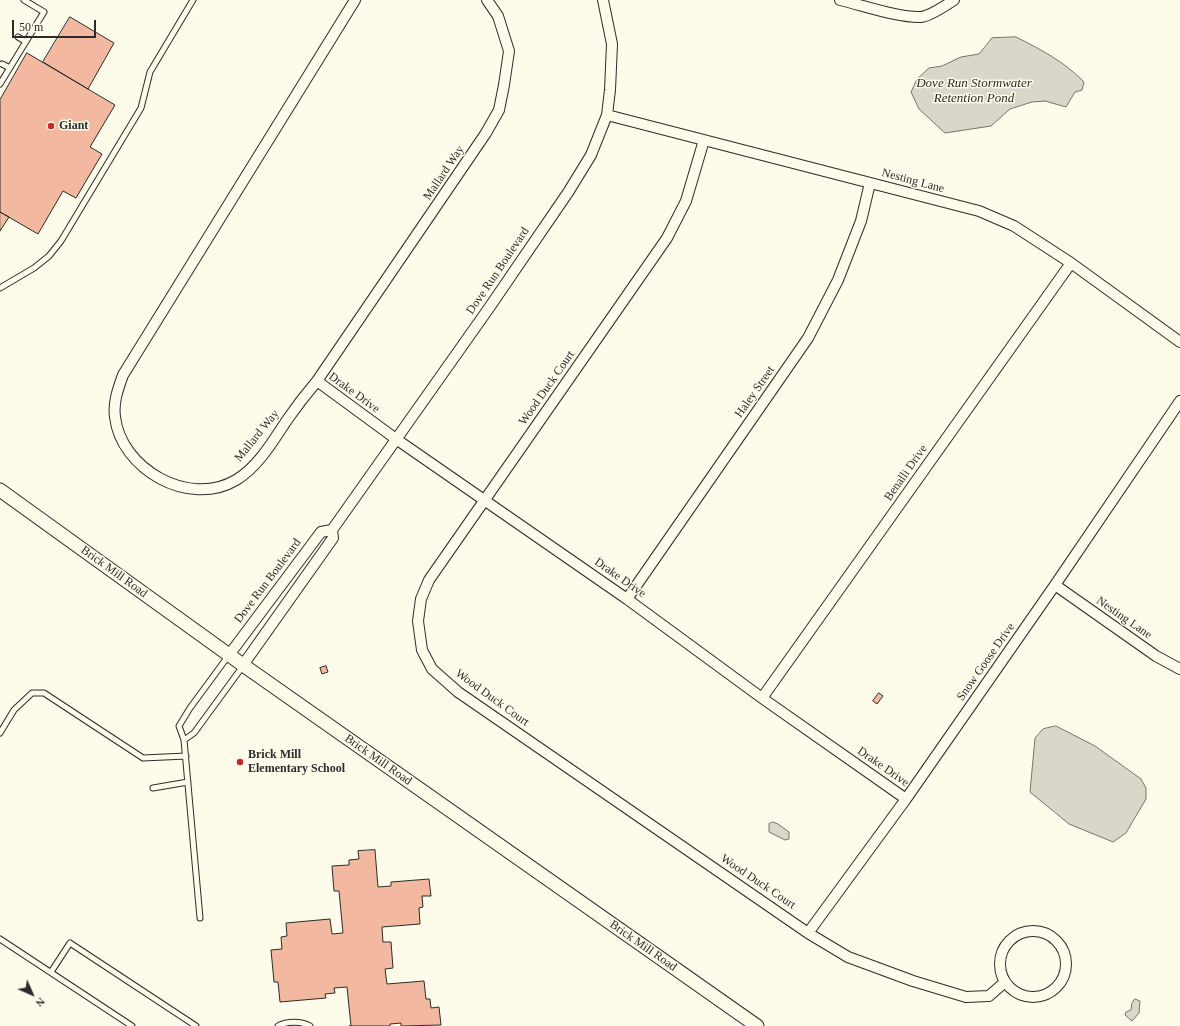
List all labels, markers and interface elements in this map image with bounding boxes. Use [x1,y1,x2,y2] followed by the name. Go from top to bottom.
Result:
[14,12,98,38] scale bar
[19,20,43,34] text: 50 m
[916,76,1032,107] water label: Dove Run Stormwater Retention Pond
[59,119,88,133] place label: Giant
[46,121,56,131] marker: Giant
[421,143,467,203] street label: Mallard Way
[880,166,946,196] street label: Nesting Lane
[464,225,532,317] street label: Dove Run Boulevard
[516,348,578,428] street label: Wood Duck Court
[732,363,778,421] street label: Haley Street
[326,370,382,416] street label: Drake Drive
[232,407,282,465] street label: Mallard Way
[881,442,931,504] street label: Benalli Drive
[232,536,304,626] street label: Dove Run Boulevard
[78,543,150,601] street label: Brick Mill Road
[591,555,649,601] street label: Drake Drive
[1094,594,1154,642] street label: Nesting Lane
[954,620,1018,704] street label: Snow Goose Drive
[452,666,532,730] street label: Wood Duck Court
[342,732,414,788] street label: Brick Mill Road
[854,744,912,790] street label: Drake Drive
[248,748,345,776] place label: Brick Mill Elementary School
[235,757,245,767] marker: Brick Mill Elementary School
[718,852,798,912] street label: Wood Duck Court
[607,918,679,974] street label: Brick Mill Road
[12,974,52,1014] north arrow
[33,995,48,1010] text: N

